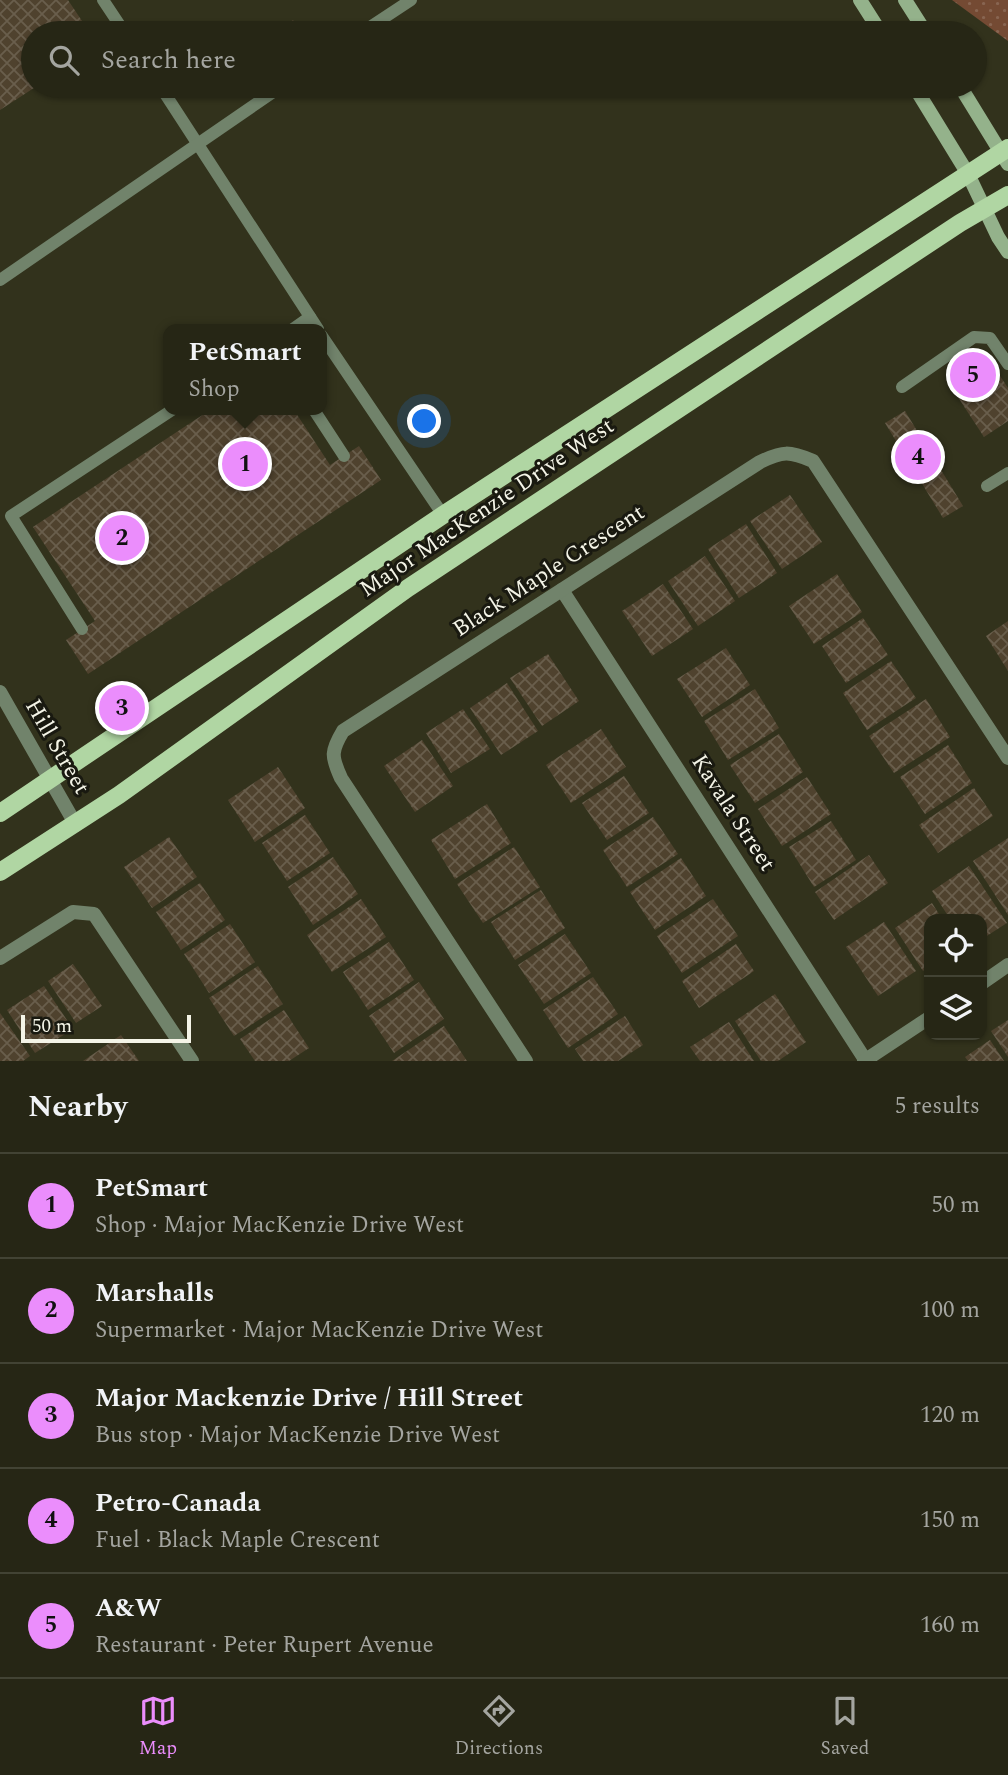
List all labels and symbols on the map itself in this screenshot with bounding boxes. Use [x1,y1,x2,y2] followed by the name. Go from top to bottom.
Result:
[950,349,996,401] pin: 5
[407,404,441,438] your location
[352,409,622,607] street label: Major MacKenzie Drive West
[895,431,941,483] pin: 4
[222,438,268,490] pin: 1
[446,496,652,646] street label: Black Maple Crescent
[99,512,145,564] pin: 2
[99,682,145,734] pin: 3
[15,693,99,801] street label: Hill Street
[682,747,784,879] street label: Kavala Street
[21,1012,191,1044] scale bar

